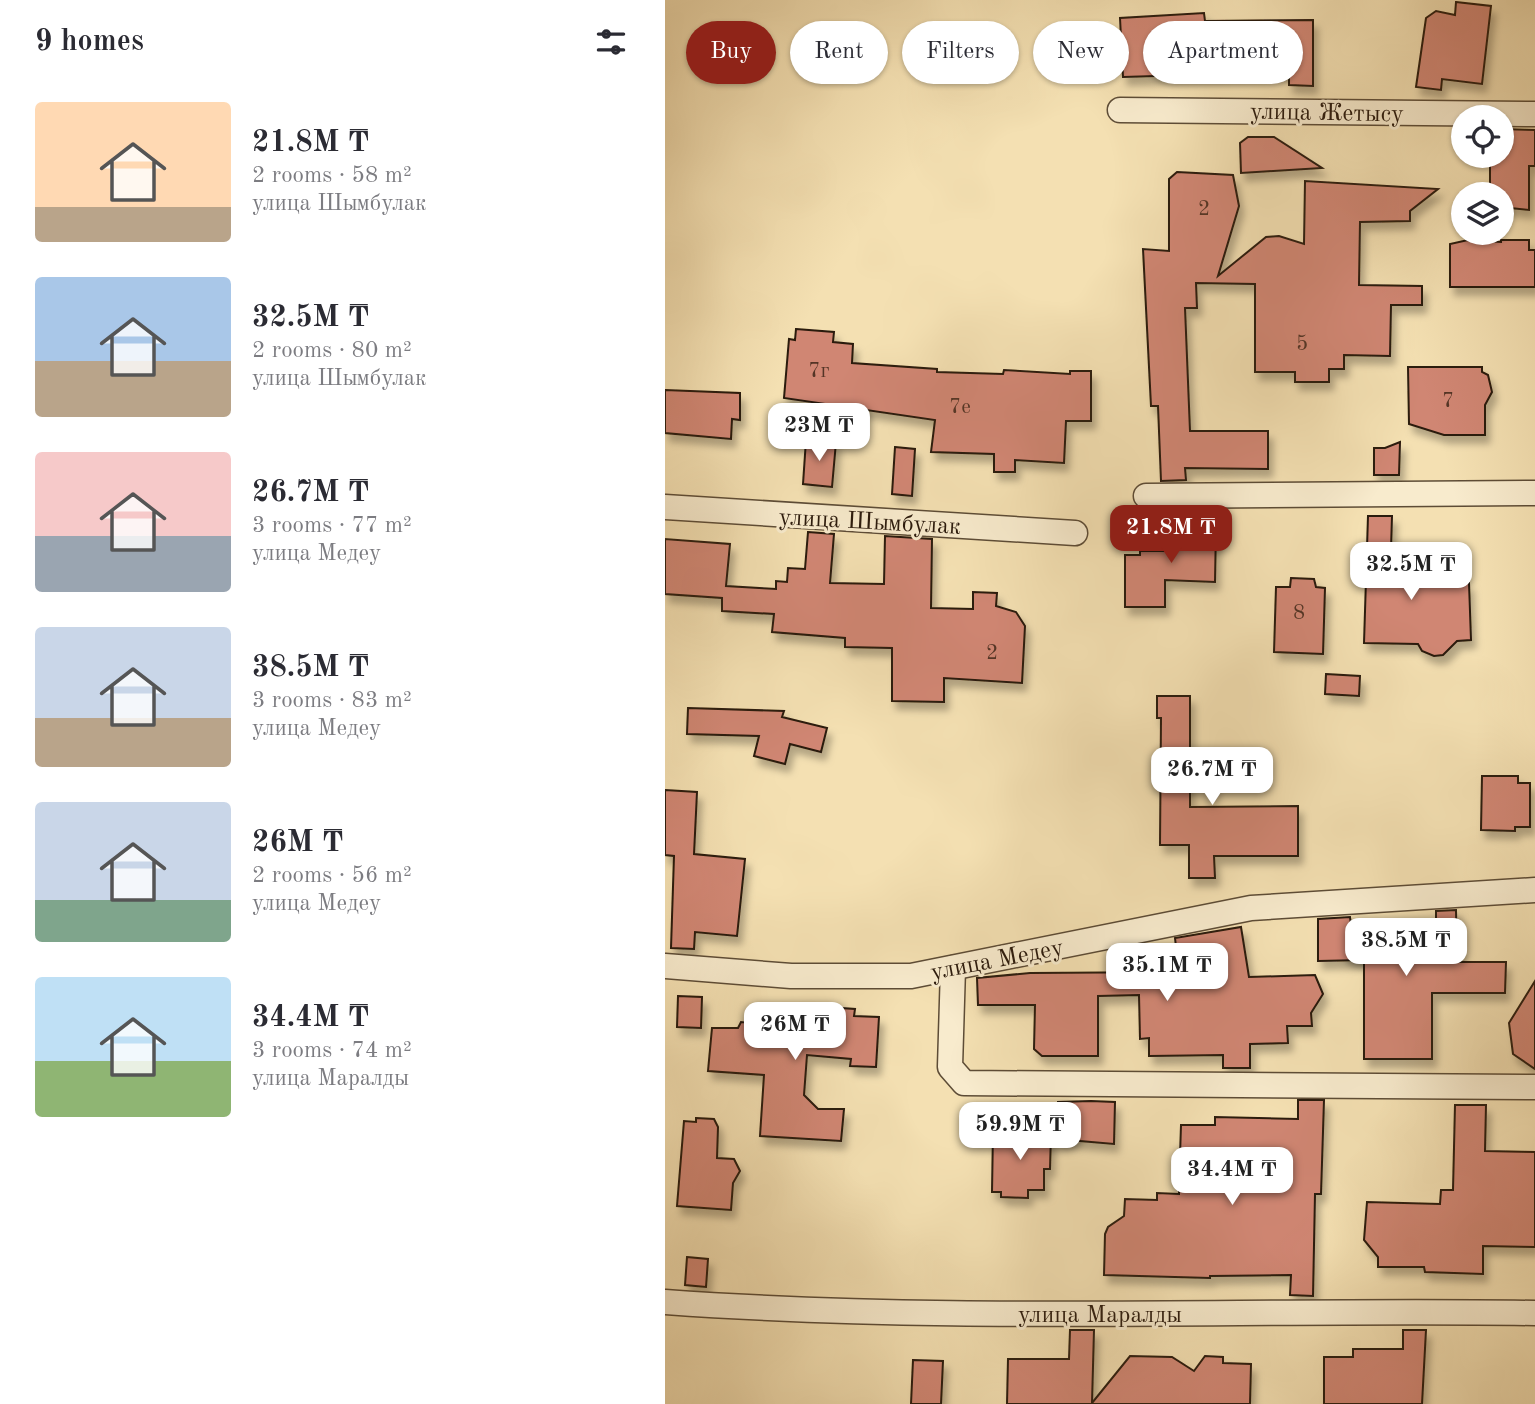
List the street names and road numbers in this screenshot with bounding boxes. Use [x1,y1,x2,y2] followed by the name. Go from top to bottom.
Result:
[1250,101,1404,127] street label: улица Жетысу
[778,506,962,540] street label: улица Шымбулак
[929,936,1066,986] street label: улица Медеу
[1018,1304,1182,1328] street label: улица Маралды

